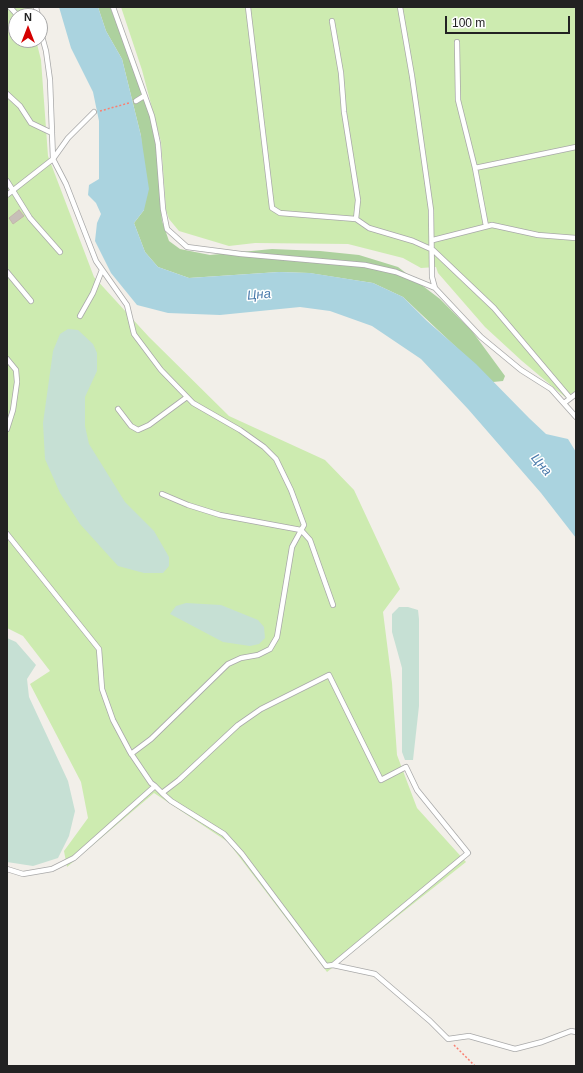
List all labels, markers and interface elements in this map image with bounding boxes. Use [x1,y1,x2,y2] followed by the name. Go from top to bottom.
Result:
[8,8,48,48] north arrow
[447,8,572,34] scale bar
[24,11,32,23] text: N
[452,16,485,30] text: 100 m
[246,286,272,304] water label: Цна
[527,451,555,479] water label: Цна

